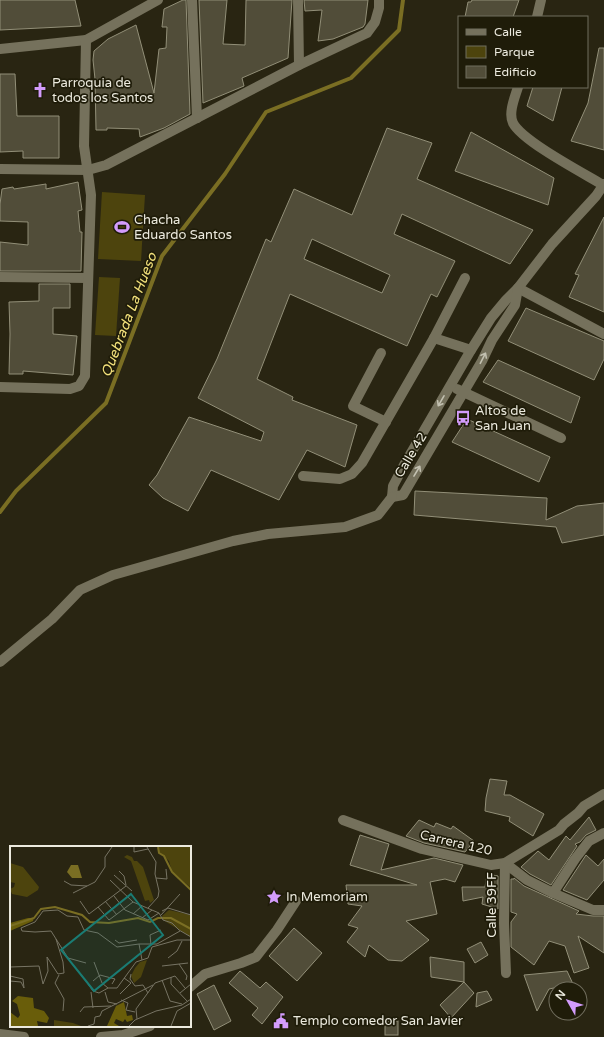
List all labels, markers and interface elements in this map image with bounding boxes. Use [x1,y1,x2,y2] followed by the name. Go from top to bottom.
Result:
[458,16,588,88] legend
[494,25,522,39] text: Calle
[494,45,535,59] text: Parque
[494,65,536,79] text: Edificio
[52,75,153,106] place label: Parroquia de todos los Santos
[31,81,49,99] church icon: Parroquia de todos los Santos
[134,212,232,243] place label: Chacha Eduardo Santos
[113,218,131,236] sports icon: Chacha Eduardo Santos
[97,249,161,380] water label: Quebrada La Hueso
[480,353,487,365] one-way arrow
[437,395,445,407] one-way arrow
[475,403,531,434] place label: Altos de San Juan
[454,409,472,427] bus stop icon: Altos de San Juan
[391,429,431,481] street label: Calle 42
[414,465,422,477] one-way arrow
[418,827,494,859] street label: Carrera 120
[10,846,191,1027] inset map
[484,872,500,938] street label: Calle 39FF
[265,888,283,906] place icon: In Memoriam
[286,889,368,905] place label: In Memoriam
[548,981,588,1021] north arrow
[553,987,568,1003] text: N
[272,1012,290,1030] public building icon: Templo comedor San Javier
[293,1013,463,1029] place label: Templo comedor San Javier

